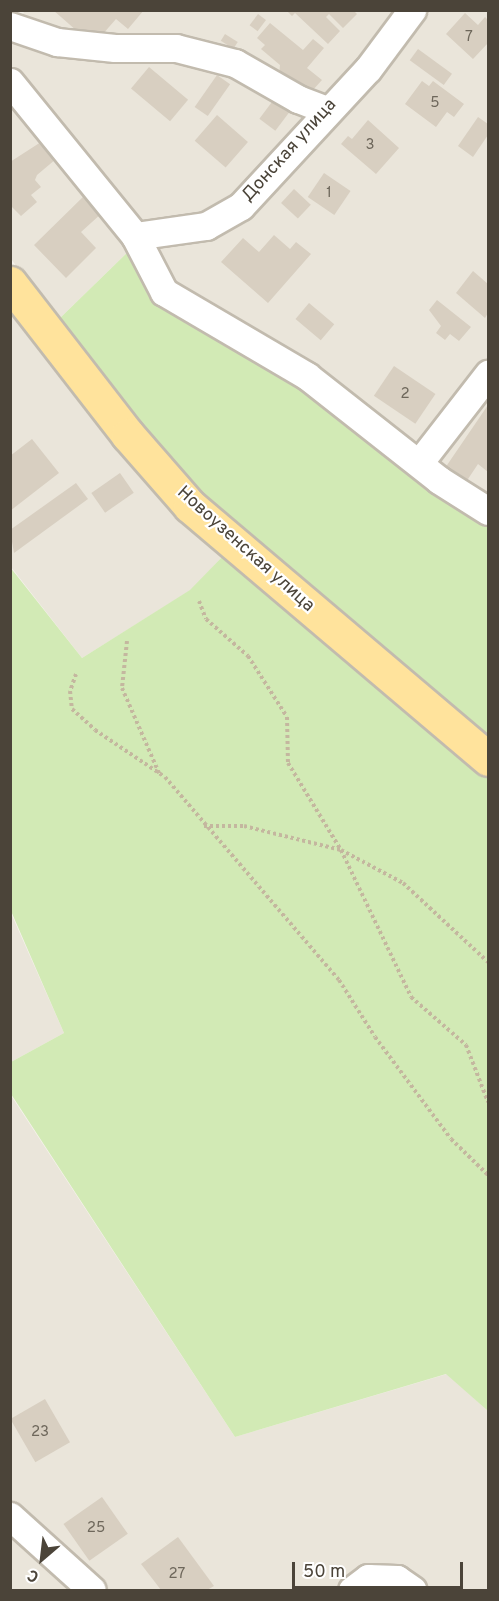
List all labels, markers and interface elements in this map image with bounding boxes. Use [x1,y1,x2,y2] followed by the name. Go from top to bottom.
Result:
[465,29,473,47] house number: 7
[238,95,342,207] street label: Донская улица
[430,95,440,113] house number: 5
[365,137,375,155] house number: 3
[326,185,332,203] house number: 1
[400,386,410,404] house number: 2
[172,483,318,617] street label: Новоузенская улица
[31,1424,49,1442] house number: 23
[87,1520,105,1538] house number: 25
[12,1529,72,1589] north arrow
[295,1550,466,1588] scale bar
[303,1561,345,1584] text: 50 m
[24,1564,43,1586] text: С
[169,1566,185,1584] house number: 27

